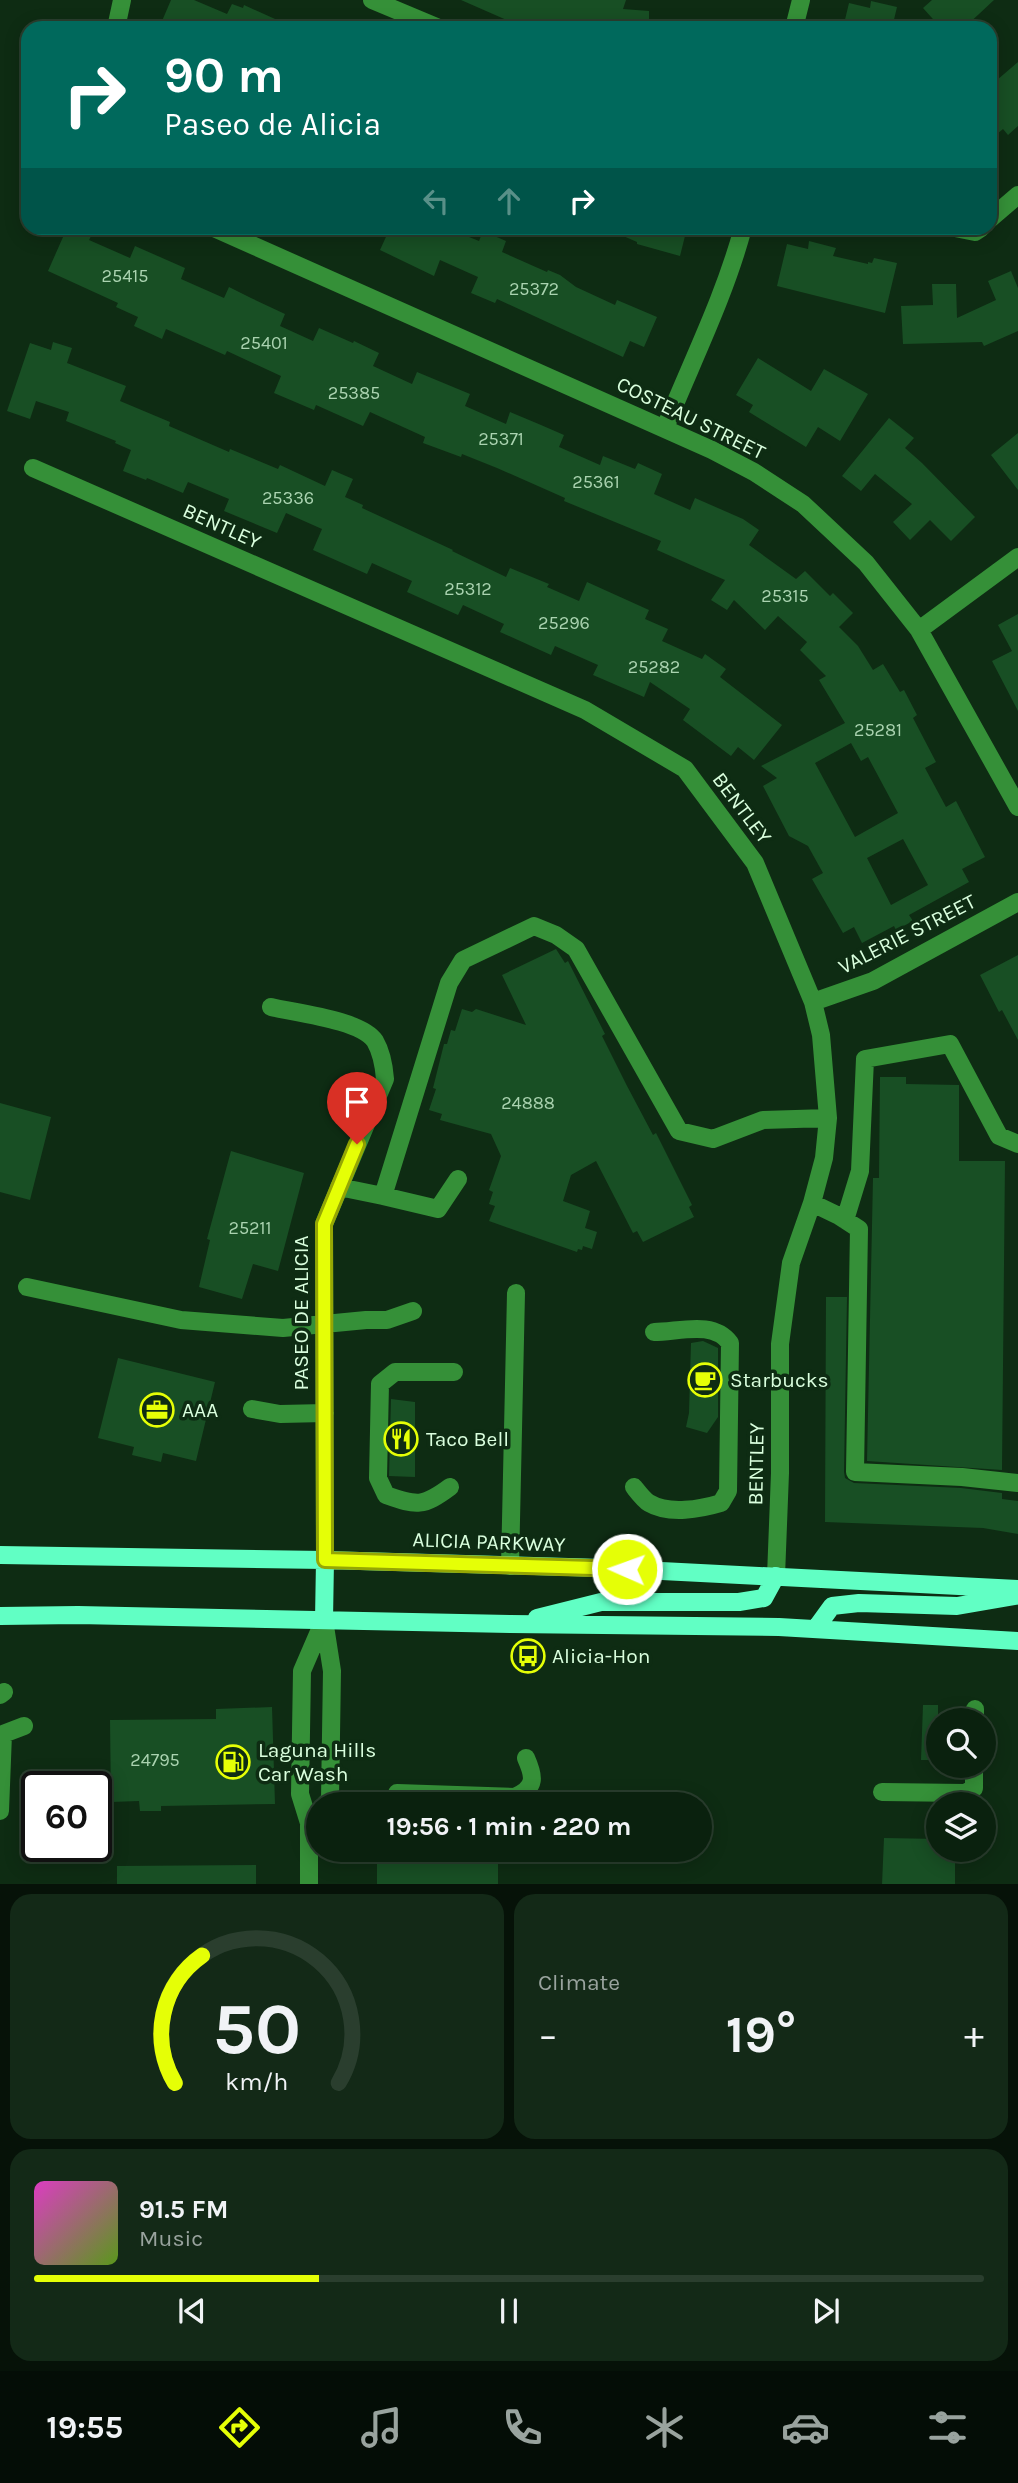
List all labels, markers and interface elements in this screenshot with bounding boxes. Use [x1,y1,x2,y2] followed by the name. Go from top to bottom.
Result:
[164,47,284,104] text: 90 m
[49,49,140,140] icon: right
[164,106,381,143] text: Paseo de Alicia
[417,182,455,220] icon: left
[490,182,528,220] icon: ahead
[563,182,601,220] icon: right
[102,265,148,287] house number: 25415
[509,278,559,300] house number: 25372
[240,332,288,354] house number: 25401
[613,372,770,465] street label: COSTEAU STREET
[328,382,380,404] house number: 25385
[478,428,524,450] house number: 25371
[572,471,620,493] house number: 25361
[262,487,314,509] house number: 25336
[179,498,265,554] street label: BENTLEY
[444,578,492,600] house number: 25312
[761,585,809,607] house number: 25315
[538,612,590,634] house number: 25296
[628,656,680,678] house number: 25282
[854,719,902,741] house number: 25281
[707,768,777,849] street label: BENTLEY
[834,889,980,979] street label: VALERIE STREET
[327,1072,387,1144] pin
[338,1083,376,1121] icon: arrive
[501,1092,555,1114] house number: 24888
[229,1217,271,1239] house number: 25211
[289,1235,313,1391] street label: PASEO DE ALICIA
[686,1361,724,1399] cafe icon: Starbucks
[730,1368,829,1392] place label: Starbucks
[138,1391,176,1429] office icon: AAA
[182,1398,218,1422] place label: AAA
[382,1420,420,1458] restaurant icon: Taco Bell
[743,1422,769,1506] street label: BENTLEY
[426,1427,509,1451] place label: Taco Bell
[412,1527,566,1557] street label: ALICIA PARKWAY
[590,1532,664,1606] position arrow
[509,1637,547,1675] bus stop icon: Alicia-Hon
[552,1644,650,1668] place label: Alicia-Hon
[926,1708,996,1862] map controls
[926,1708,996,1778] button: search
[258,1738,376,1786] place label: Laguna Hills Car Wash
[214,1743,252,1781] fuel station icon: Laguna Hills Car Wash
[130,1749,180,1771] house number: 24795
[21,1771,112,1862] speed limit sign: 60
[926,1792,996,1862] button: layers
[387,1811,631,1842] text: 19:56 · 1 min · 220 m
[538,1969,620,1996] text: Climate
[213,1986,301,2071] text: 50
[726,2004,796,2065] text: 19°
[538,2013,558,2058] text: −
[964,2013,984,2058] text: +
[225,2066,289,2095] text: km/h
[139,2194,228,2225] text: 91.5 FM
[139,2225,203,2252] text: Music
[173,2292,211,2330] icon: previous
[490,2292,528,2330] icon: pause
[807,2292,845,2330] icon: next
[215,2403,264,2452] icon: directions
[357,2403,406,2452] icon: music
[498,2403,547,2452] icon: phone
[640,2403,689,2452] icon: climate
[781,2403,830,2452] icon: car
[923,2403,972,2452] icon: filters
[46,2409,123,2446] text: 19:55

